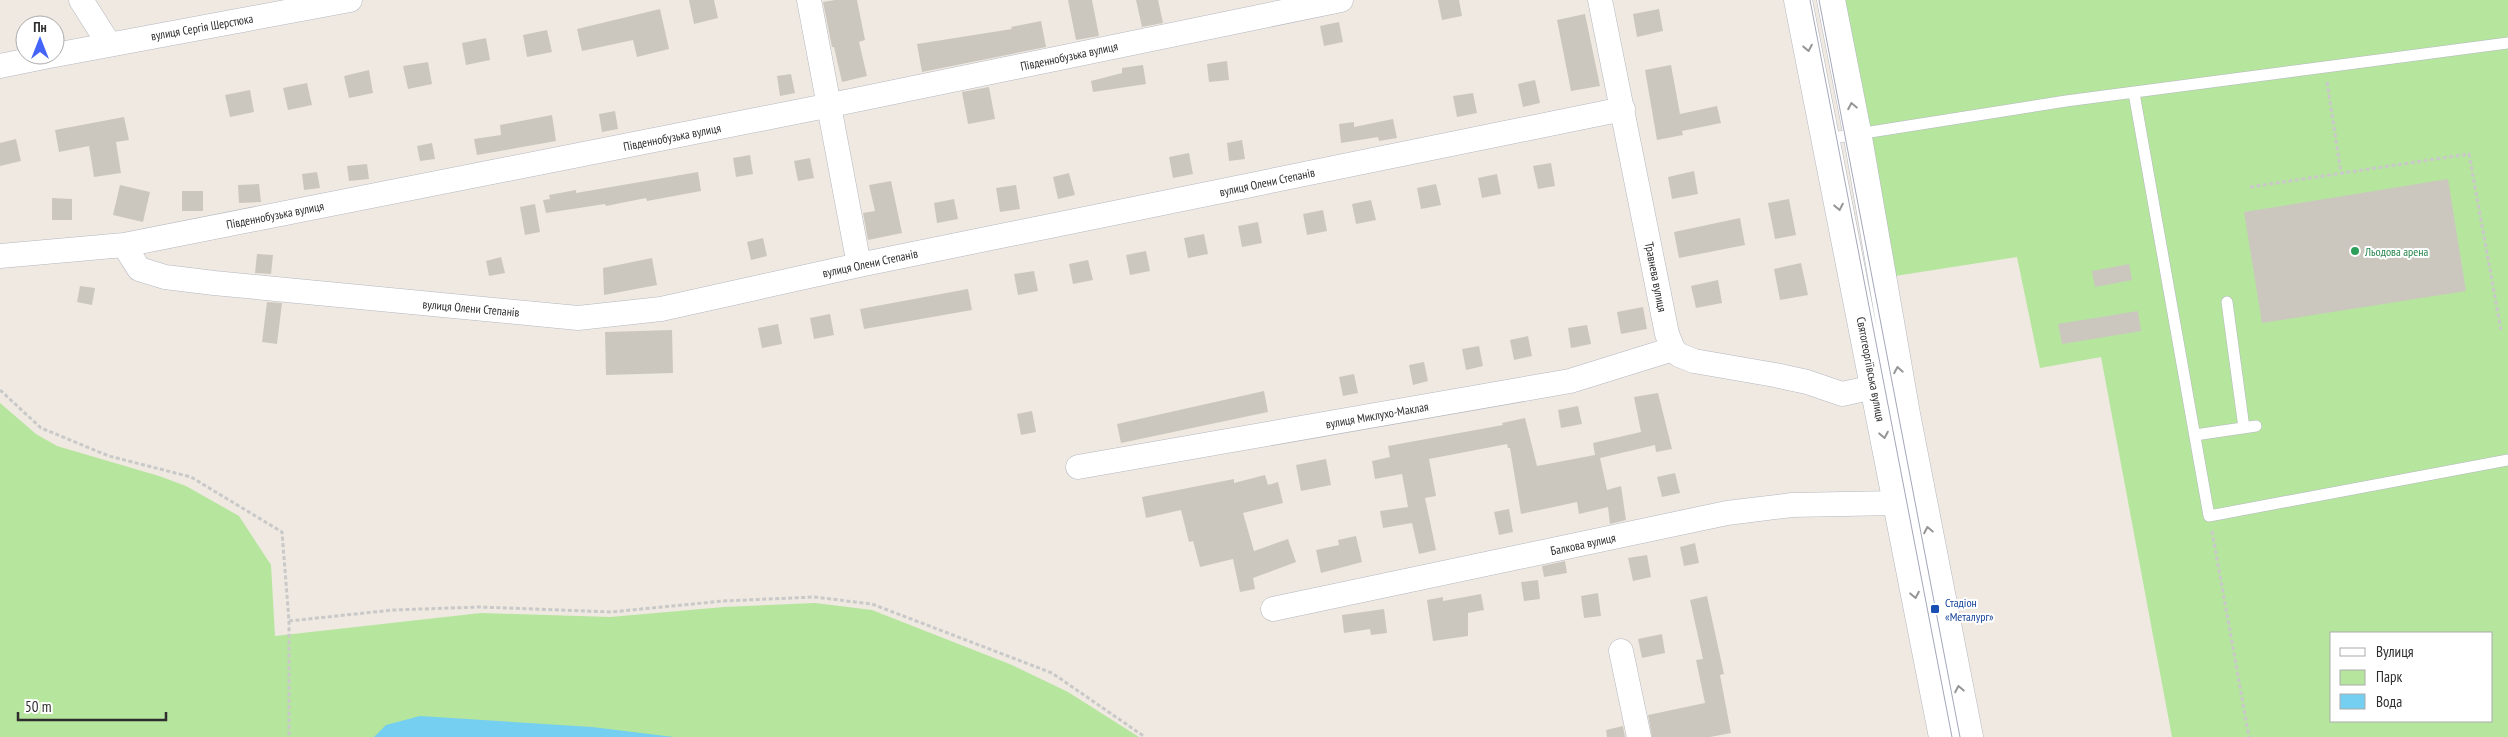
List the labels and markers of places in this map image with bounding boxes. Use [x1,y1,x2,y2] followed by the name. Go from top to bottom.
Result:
[2364,244,2428,259] place label: Льодова арена
[2349,245,2361,257] marker: Льодова арена
[1945,595,1994,624] place label: Стадіон «Металург»
[1929,603,1941,615] marker: Стадіон «Металург»

